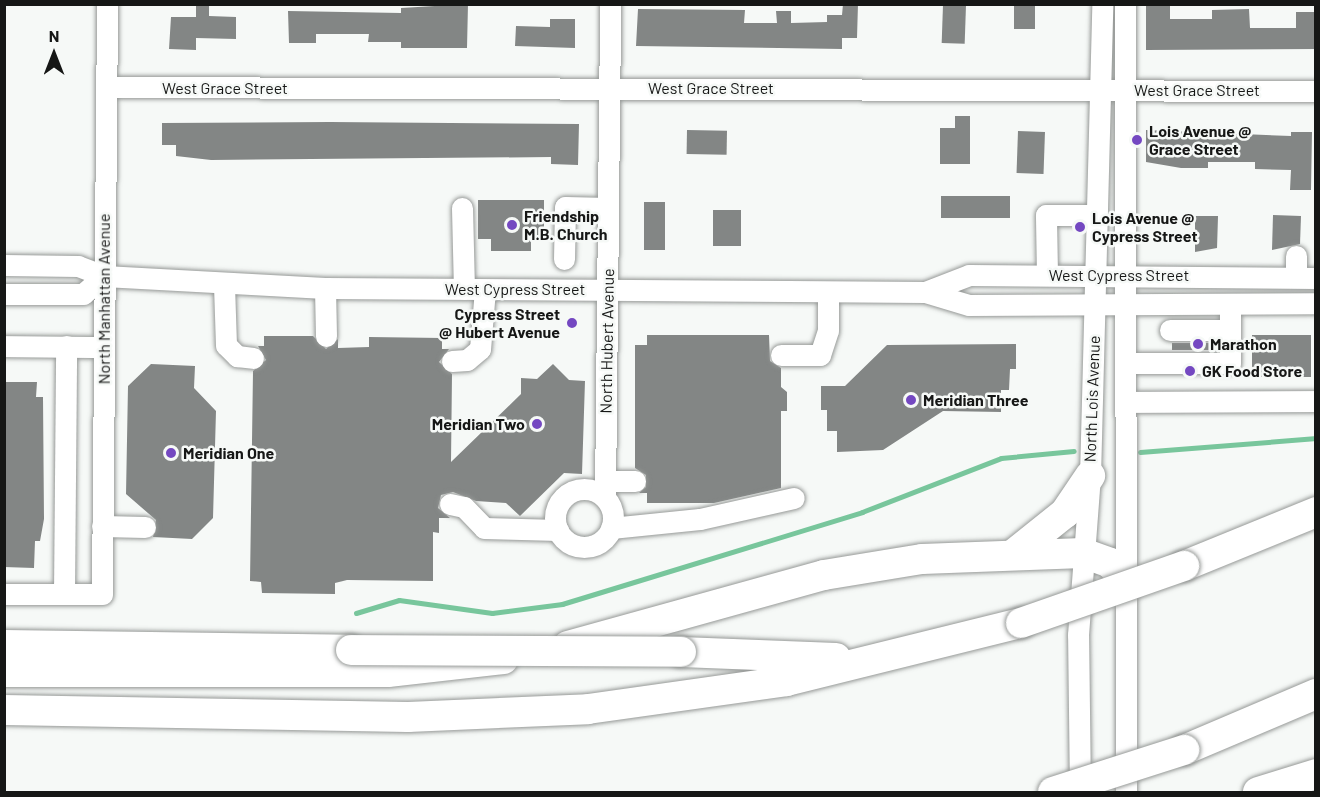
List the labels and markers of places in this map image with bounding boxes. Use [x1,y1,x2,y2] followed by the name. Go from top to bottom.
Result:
[1149,121,1251,159] place label: Lois Avenue @ Grace Street
[1130,133,1144,147] marker: Lois Avenue @ Grace Street
[524,206,608,244] place label: Friendship M.B. Church
[1092,208,1197,246] place label: Lois Avenue @ Cypress Street
[505,218,519,232] marker: Friendship M.B. Church
[1073,220,1087,234] marker: Lois Avenue @ Cypress Street
[439,304,560,342] place label: Cypress Street @ Hubert Avenue
[565,316,579,330] marker: Cypress Street @ Hubert Avenue
[1210,334,1277,354] place label: Marathon
[1191,337,1205,351] marker: Marathon
[1202,361,1302,381] place label: GK Food Store
[1183,364,1197,378] marker: GK Food Store
[923,390,1028,410] place label: Meridian Three
[904,393,918,407] marker: Meridian Three
[432,414,525,434] place label: Meridian Two
[530,417,544,431] marker: Meridian Two
[183,443,274,463] place label: Meridian One
[164,446,178,460] marker: Meridian One

